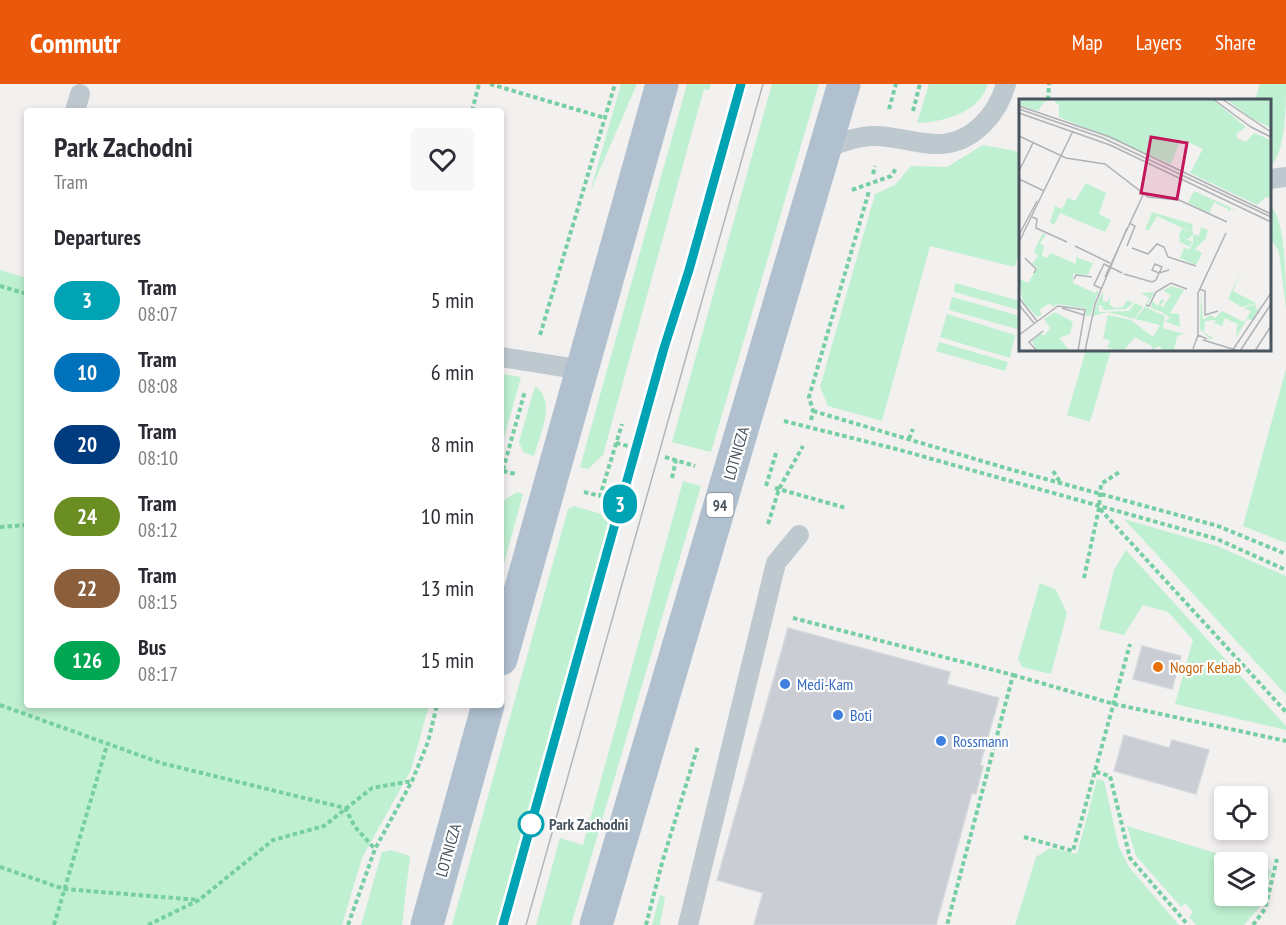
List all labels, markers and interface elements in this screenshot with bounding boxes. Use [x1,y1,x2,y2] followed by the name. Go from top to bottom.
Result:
[30,24,120,61] text: Commutr
[1072,29,1103,56] text: Map
[1136,29,1182,56] text: Layers
[1215,29,1256,56] text: Share
[1019,99,1271,351] inset map
[54,128,193,165] text: Park Zachodni
[411,128,474,191] button: heart
[54,169,88,195] text: Tram
[54,223,141,251] text: Departures
[138,273,177,301] text: Tram
[431,286,474,314] text: 5 min
[82,287,92,314] text: 3
[138,301,178,327] text: 08:07
[138,345,177,373] text: Tram
[431,358,474,386] text: 6 min
[77,359,97,386] text: 10
[138,373,178,399] text: 08:08
[138,417,177,445] text: Tram
[719,424,753,482] street label: LOTNICZA
[431,430,474,458] text: 8 min
[77,431,97,458] text: 20
[138,445,178,471] text: 08:10
[600,484,640,524] line badge: 3
[138,489,177,517] text: Tram
[615,491,625,518] text: 3
[706,493,734,517] road number: 94
[421,502,474,530] text: 10 min
[77,503,97,530] text: 24
[138,517,178,543] text: 08:12
[138,561,177,589] text: Tram
[421,574,474,602] text: 13 min
[77,575,97,602] text: 22
[138,589,178,615] text: 08:15
[138,633,166,661] text: Bus
[421,646,474,674] text: 15 min
[72,647,102,674] text: 126
[1170,657,1241,677] place label: Nogor Kebab
[1151,660,1165,674] marker: Nogor Kebab
[138,661,178,687] text: 08:17
[797,674,853,694] place label: Medi-Kam
[778,677,792,691] marker: Medi-Kam
[850,705,872,725] place label: Boti
[831,708,845,722] marker: Boti
[953,731,1009,751] place label: Rossmann
[934,734,948,748] marker: Rossmann
[1214,786,1268,906] map controls
[1214,786,1268,840] button: locate
[518,811,544,837] marker: Park Zachodni
[549,814,629,834] place label: Park Zachodni
[431,821,465,879] street label: LOTNICZA
[1214,852,1268,906] button: layers

